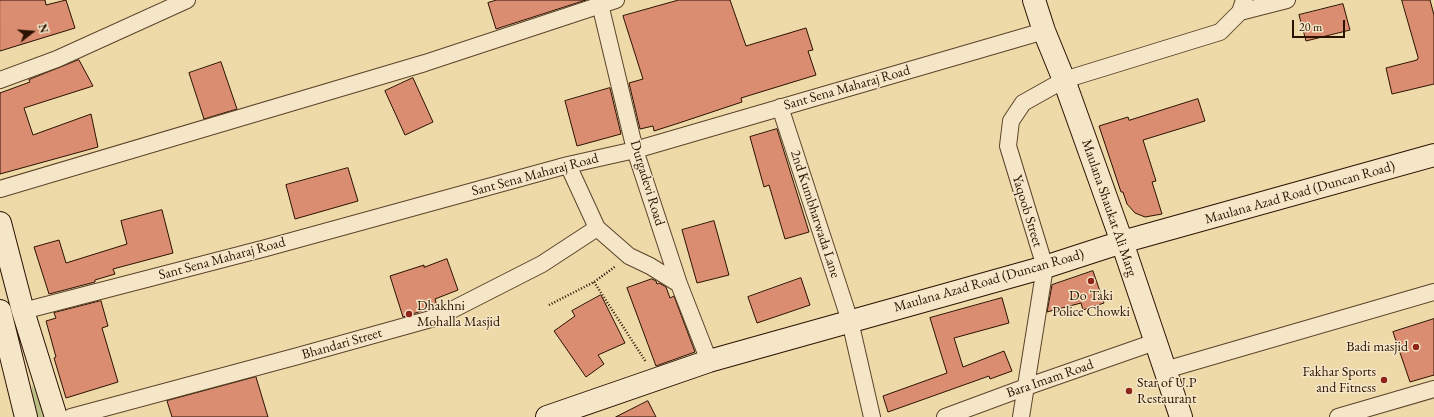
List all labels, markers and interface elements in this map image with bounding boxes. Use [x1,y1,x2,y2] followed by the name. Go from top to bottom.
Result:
[12,12,52,52] north arrow
[1294,12,1347,38] scale bar
[1299,19,1322,35] text: 20 m
[35,22,51,35] text: N
[782,62,912,114] street label: Sant Sena Maharaj Road
[1078,137,1140,279] street label: Maulana Shaukat Ali Marg
[626,138,668,228] street label: Durgadevi Road
[786,148,844,280] street label: 2nd Kumbharwada Lane
[470,150,600,200] street label: Sant Sena Maharaj Road
[1203,158,1397,228] street label: Maulana Azad Road (Duncan Road)
[1008,173,1046,249] street label: Yaqoob Street
[157,234,287,284] street label: Sant Sena Maharaj Road
[892,246,1086,316] street label: Maulana Azad Road (Duncan Road)
[1086,276,1096,286] marker: Do Taki Police Chowki
[1052,288,1130,320] place label: Do Taki Police Chowki
[417,298,500,330] place label: Dhakhni Mohalla Masjid
[404,309,414,319] marker: Dhakhni Mohalla Masjid
[300,325,384,363] street label: Bhandari Street
[1346,339,1408,355] place label: Badi masjid
[1411,342,1421,352] marker: Badi masjid
[1004,356,1096,402] street label: Bara Imam Road
[1303,364,1376,396] place label: Fakhar Sports and Fitness
[1137,375,1196,408] place label: Star of U.P Restaurant
[1379,375,1389,385] marker: Fakhar Sports and Fitness
[1124,386,1134,396] marker: Star of U.P Restaurant

